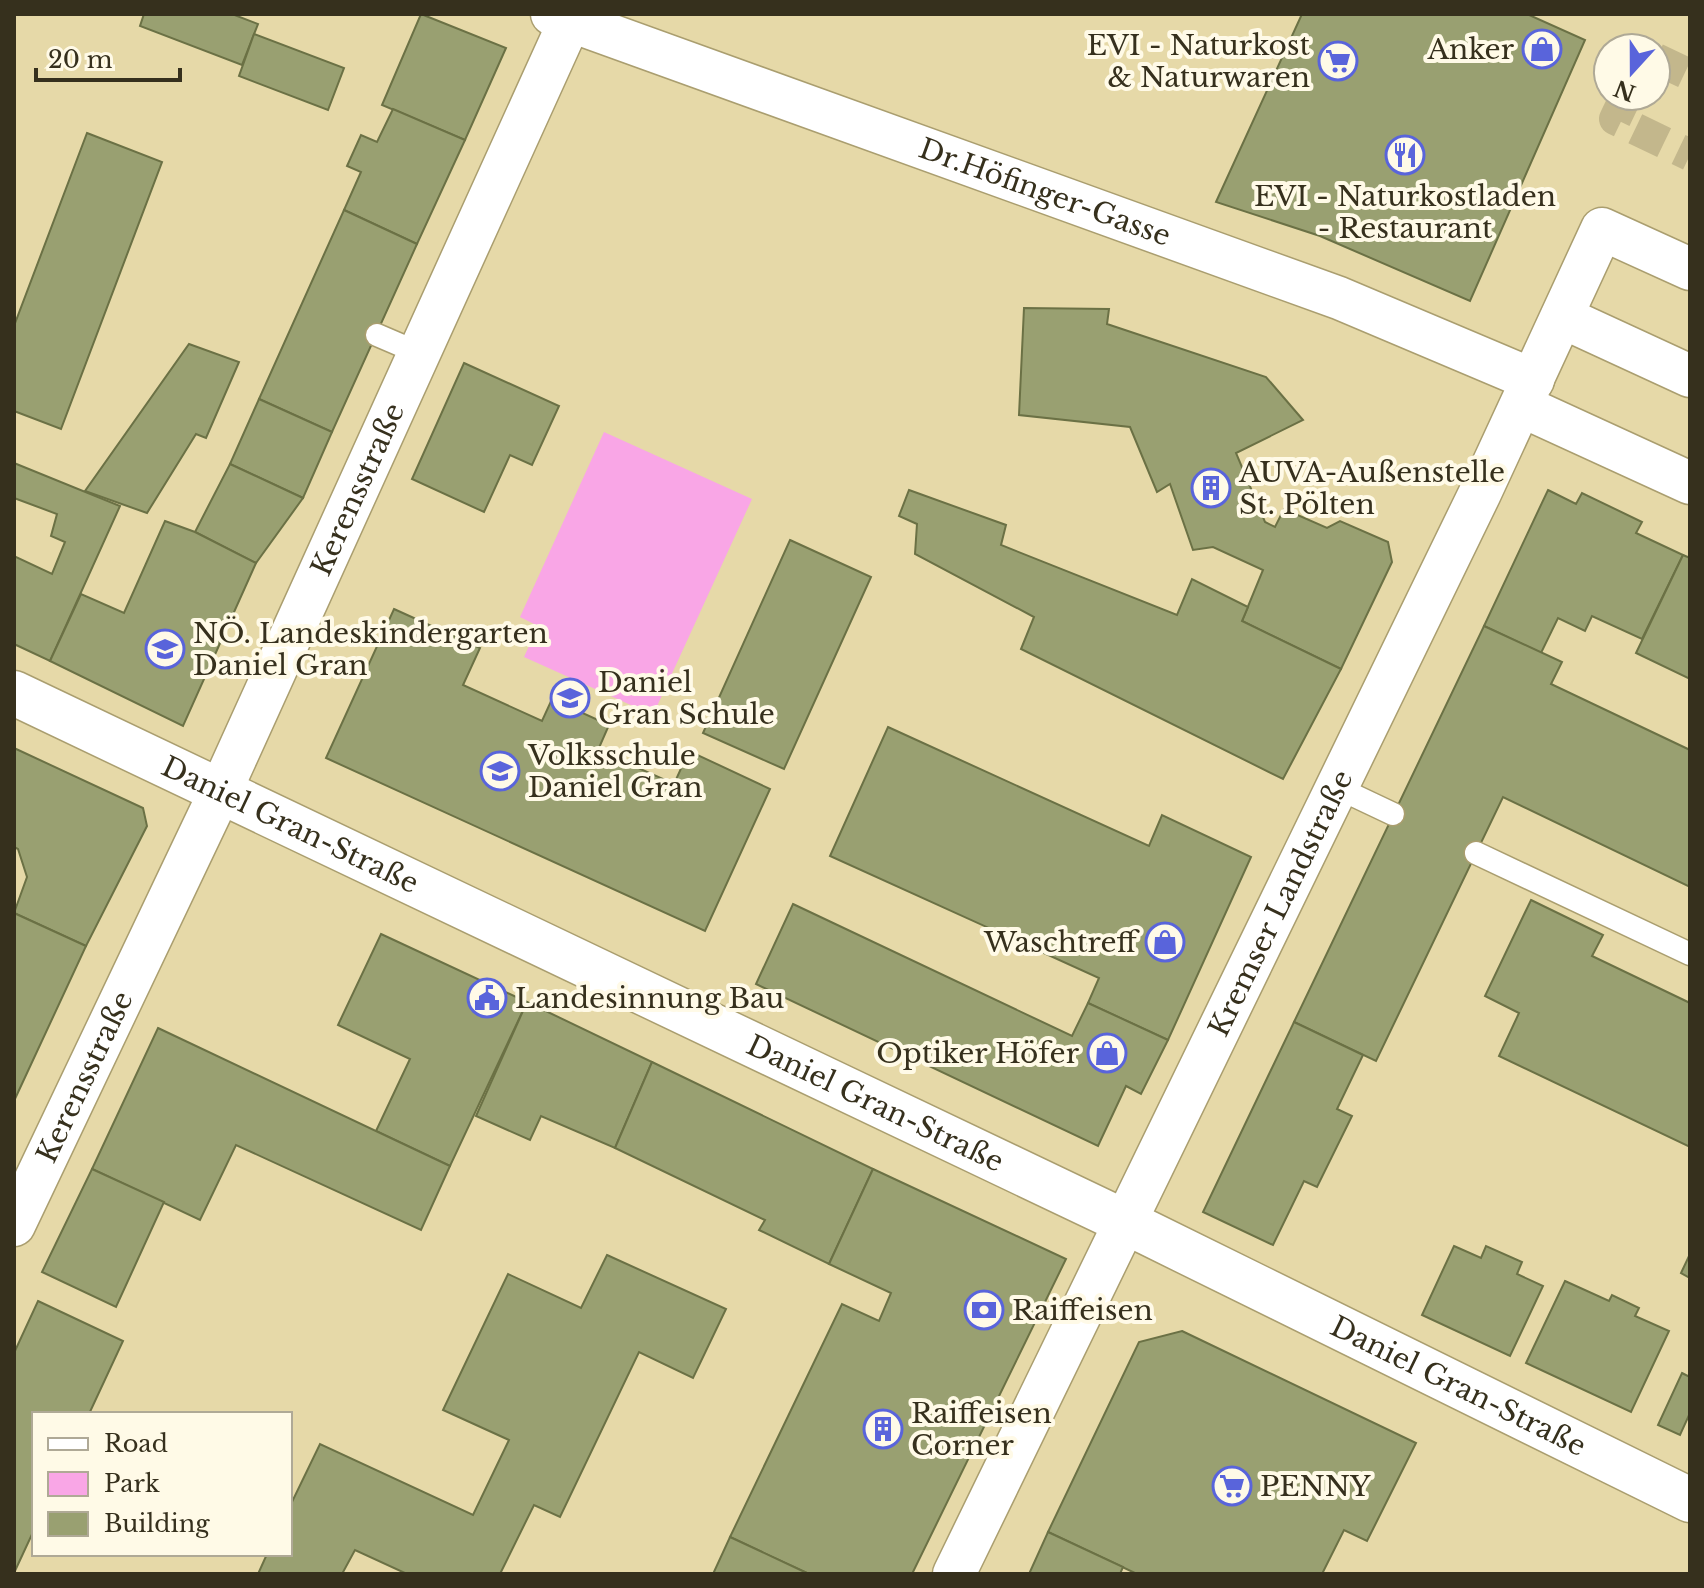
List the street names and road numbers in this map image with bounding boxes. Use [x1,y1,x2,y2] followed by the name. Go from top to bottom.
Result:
[914,131,1175,254] street label: Dr.Höfinger-Gasse
[304,398,412,581] street label: Kerensstraße
[156,749,424,901] street label: Daniel Gran-Straße
[1201,765,1360,1042] street label: Kremser Landstraße
[29,986,141,1169] street label: Kerensstraße
[741,1028,1009,1180] street label: Daniel Gran-Straße
[1325,1309,1592,1464] street label: Daniel Gran-Straße

